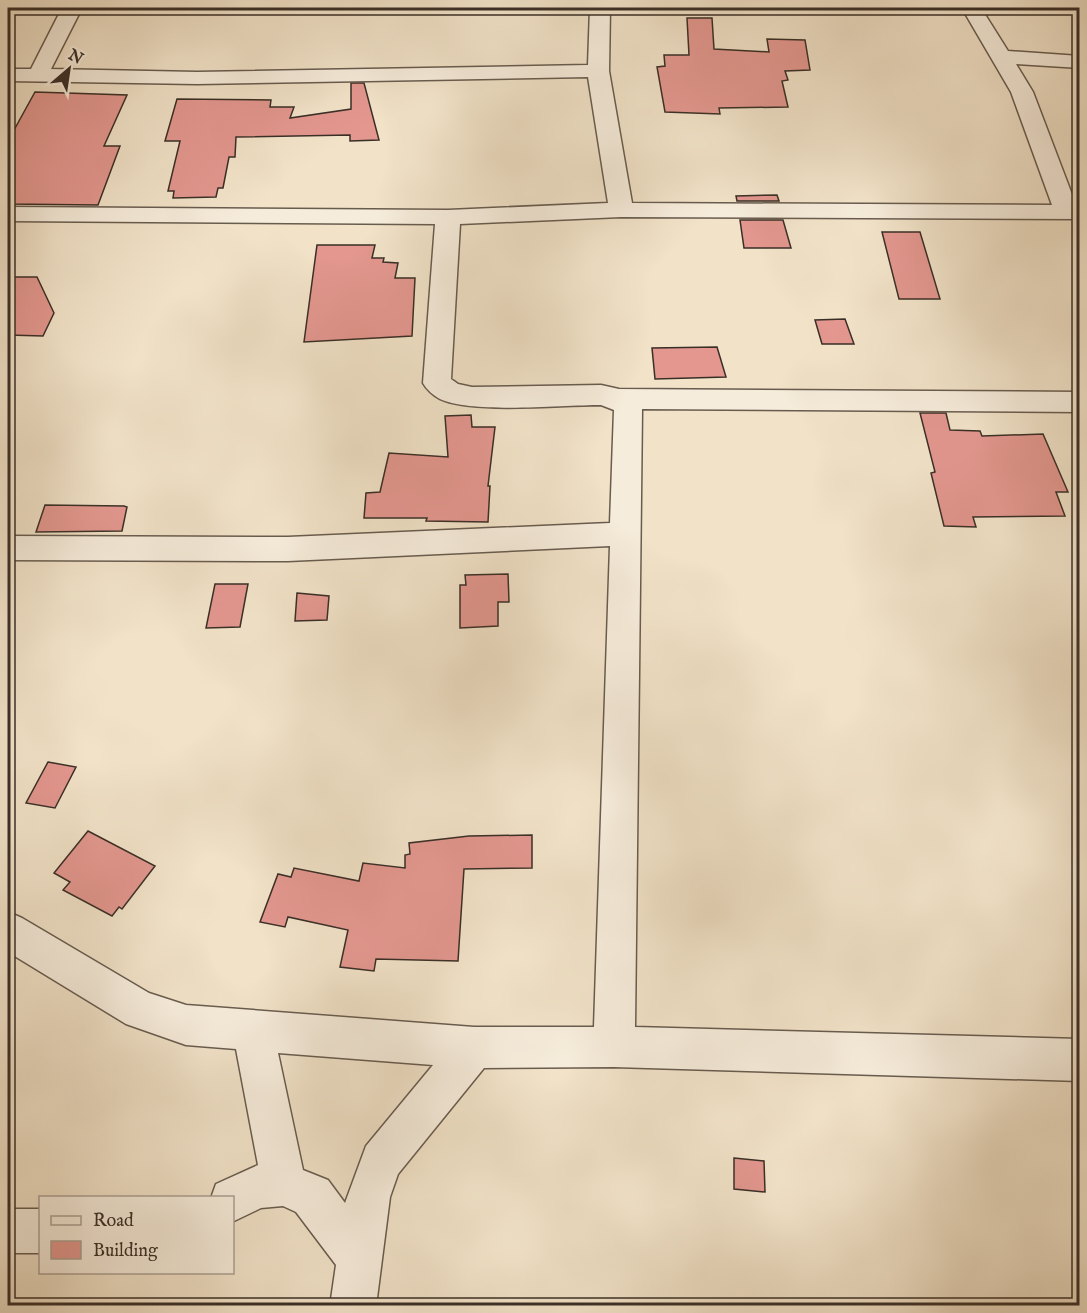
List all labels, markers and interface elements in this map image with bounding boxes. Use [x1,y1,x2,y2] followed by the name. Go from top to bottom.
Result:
[39,39,99,99] north arrow
[64,45,86,70] text: N
[39,1196,234,1274] legend
[93,1210,134,1233] text: Road
[93,1240,158,1263] text: Building

